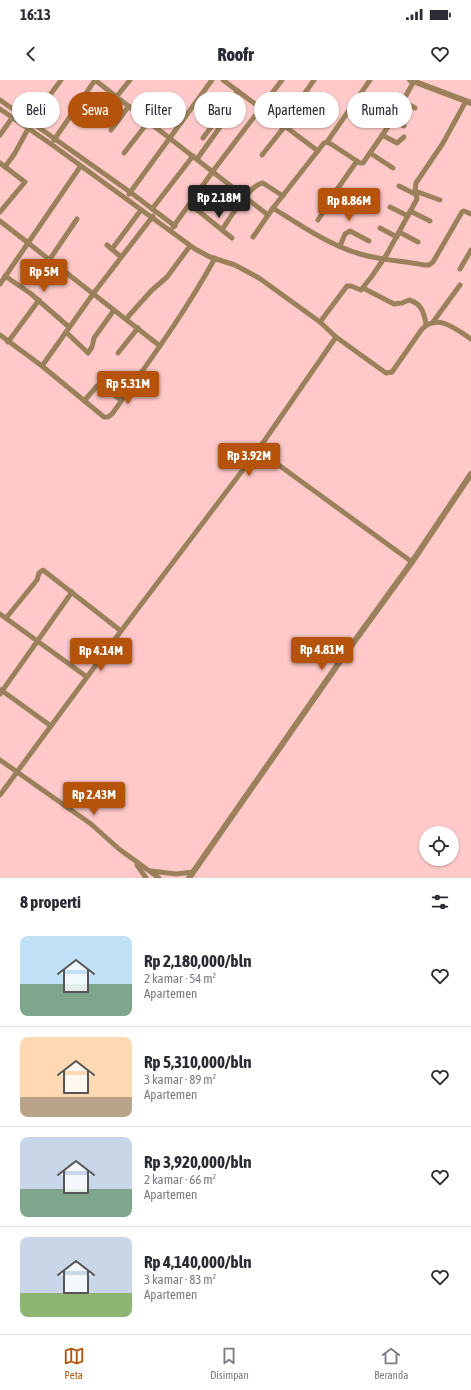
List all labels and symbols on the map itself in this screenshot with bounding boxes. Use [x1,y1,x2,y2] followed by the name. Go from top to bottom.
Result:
[178,185,260,219] pin: Rp 2.18M
[308,188,390,222] pin: Rp 8.86M
[16,259,72,293] pin: Rp 5M
[87,371,169,405] pin: Rp 5.31M
[208,443,290,477] pin: Rp 3.92M
[281,637,363,671] pin: Rp 4.81M
[60,638,142,672] pin: Rp 4.14M
[53,782,135,816] pin: Rp 2.43M

